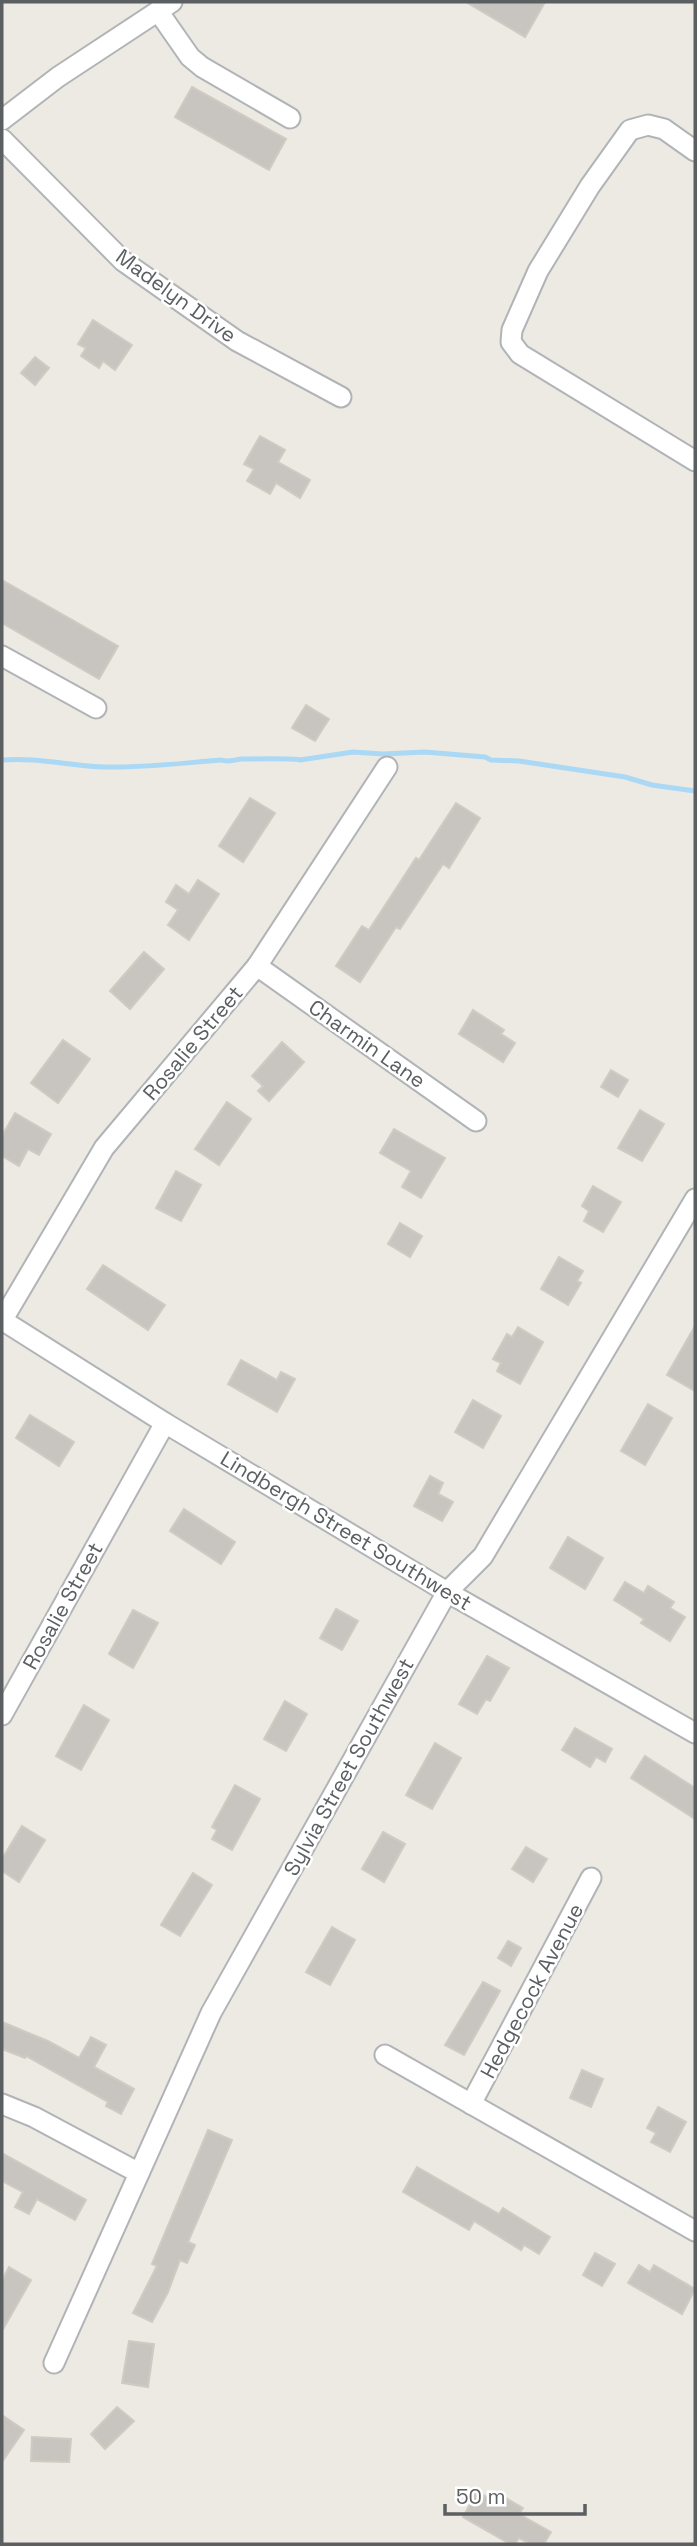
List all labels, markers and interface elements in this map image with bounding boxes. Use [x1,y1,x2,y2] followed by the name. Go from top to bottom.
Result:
[111,243,242,348] street label: Madelyn Drive
[137,980,248,1106] street label: Rosalie Street
[304,993,431,1094] street label: Charmin Lane
[216,1445,477,1616] street label: Lindbergh Street Southwest
[16,1537,109,1674] street label: Rosalie Street
[277,1653,420,1880] street label: Sylvia Street Southwest
[474,1899,589,2083] street label: Hedgecock Avenue
[445,2472,585,2516] scale bar
[456,2483,506,2510] text: 50 m

